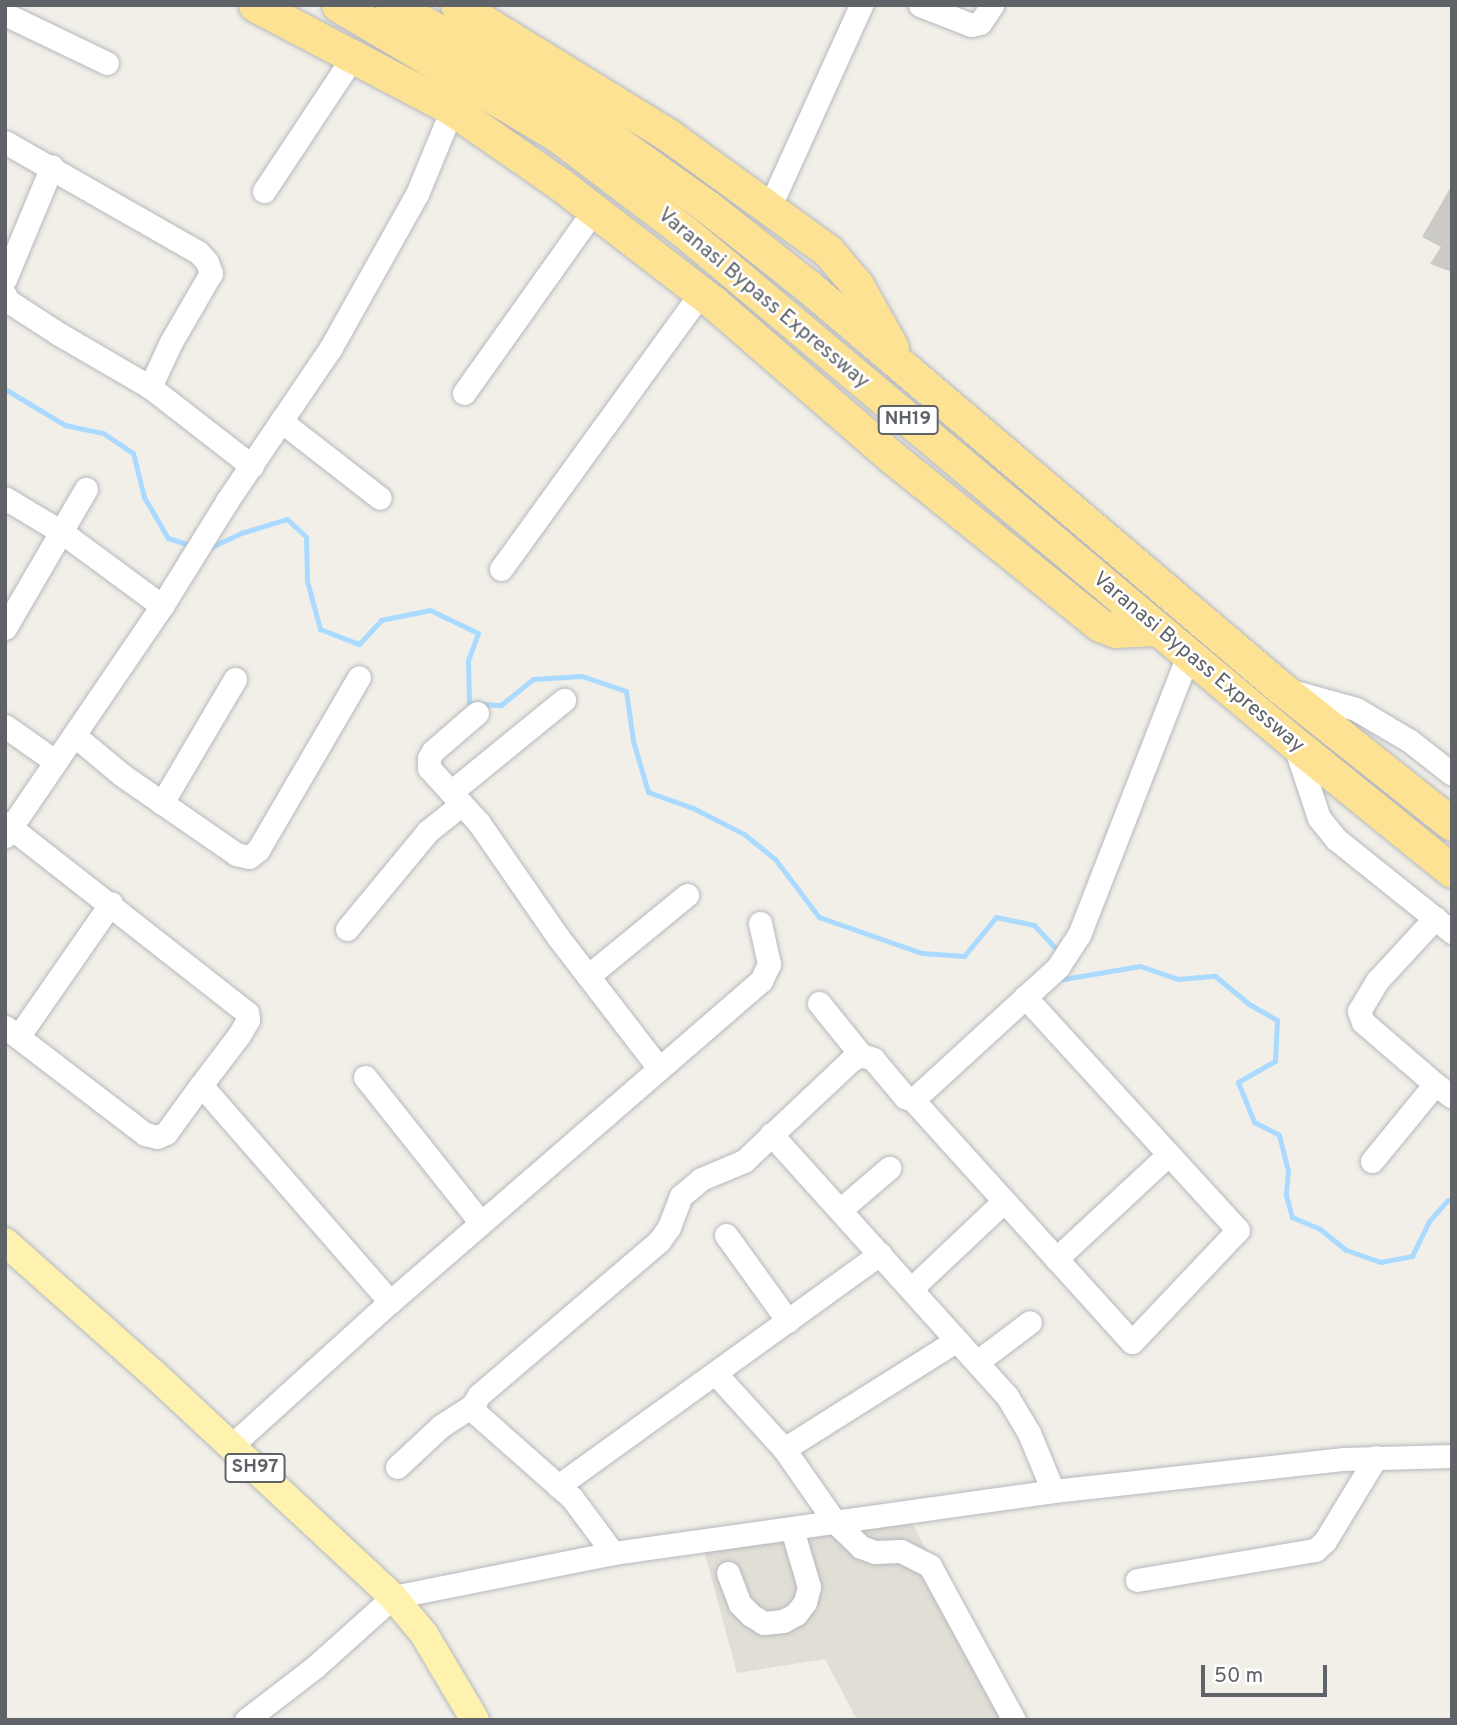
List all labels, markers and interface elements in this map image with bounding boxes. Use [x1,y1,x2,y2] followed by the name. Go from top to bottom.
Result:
[652,203,874,395] street label: Varanasi Bypass Expressway
[876,404,940,436] road number: NH19
[1087,567,1309,759] street label: Varanasi Bypass Expressway
[224,1452,286,1484] road number: SH97
[1205,1652,1331,1696] scale bar
[1214,1663,1263,1690] text: 50 m

